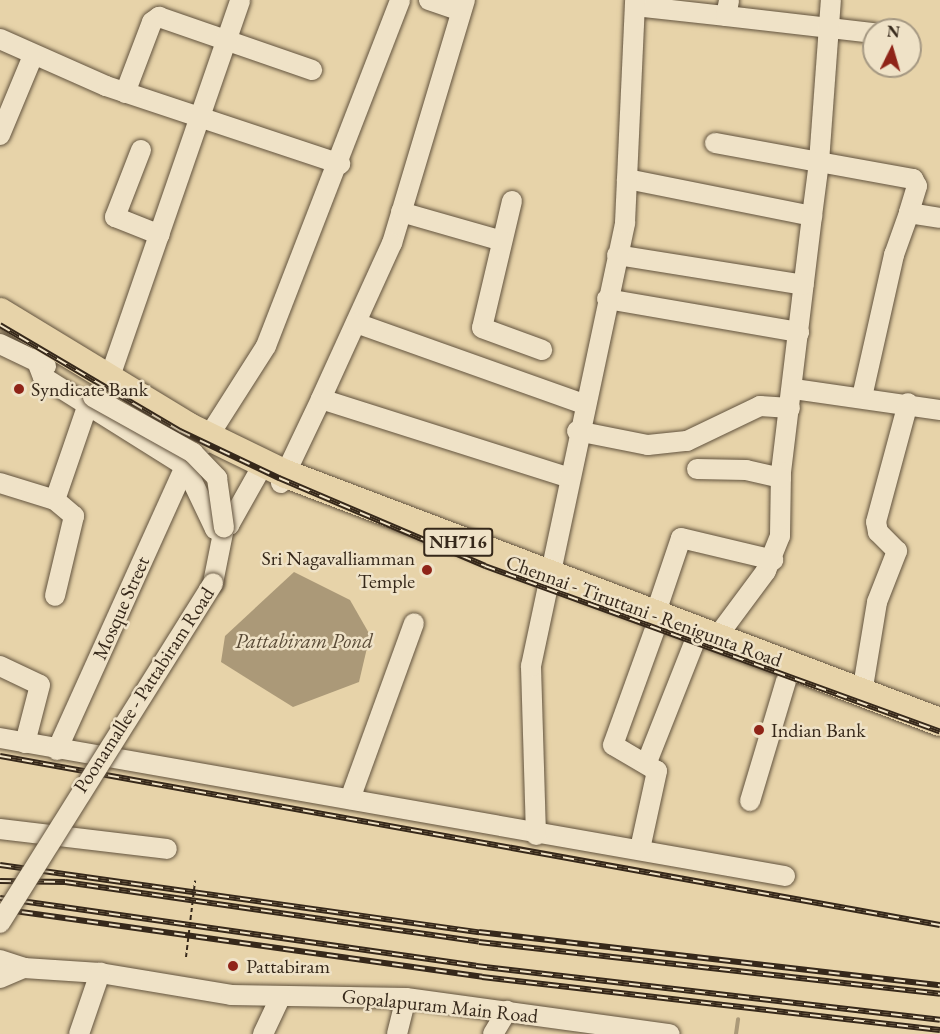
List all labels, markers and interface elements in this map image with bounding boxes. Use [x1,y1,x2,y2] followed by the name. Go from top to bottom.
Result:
[862,18,922,78] north arrow
[886,21,901,43] text: N
[31,377,148,401] place label: Syndicate Bank
[12,382,26,396] marker: Syndicate Bank
[422,527,494,557] road number: NH716
[261,546,415,593] place label: Sri Nagavalliamman Temple
[503,550,785,672] street label: Chennai - Tiruttani - Renigunta Road
[88,553,154,663] street label: Mosque Street
[420,563,434,577] marker: Sri Nagavalliamman Temple
[69,583,219,797] street label: Poonamallee - Pattabiram Road
[235,628,373,654] water label: Pattabiram Pond
[771,718,866,742] place label: Indian Bank
[752,723,766,737] marker: Indian Bank
[246,954,330,978] place label: Pattabiram
[224,957,242,975] marker: Pattabiram
[341,984,539,1028] street label: Gopalapuram Main Road

